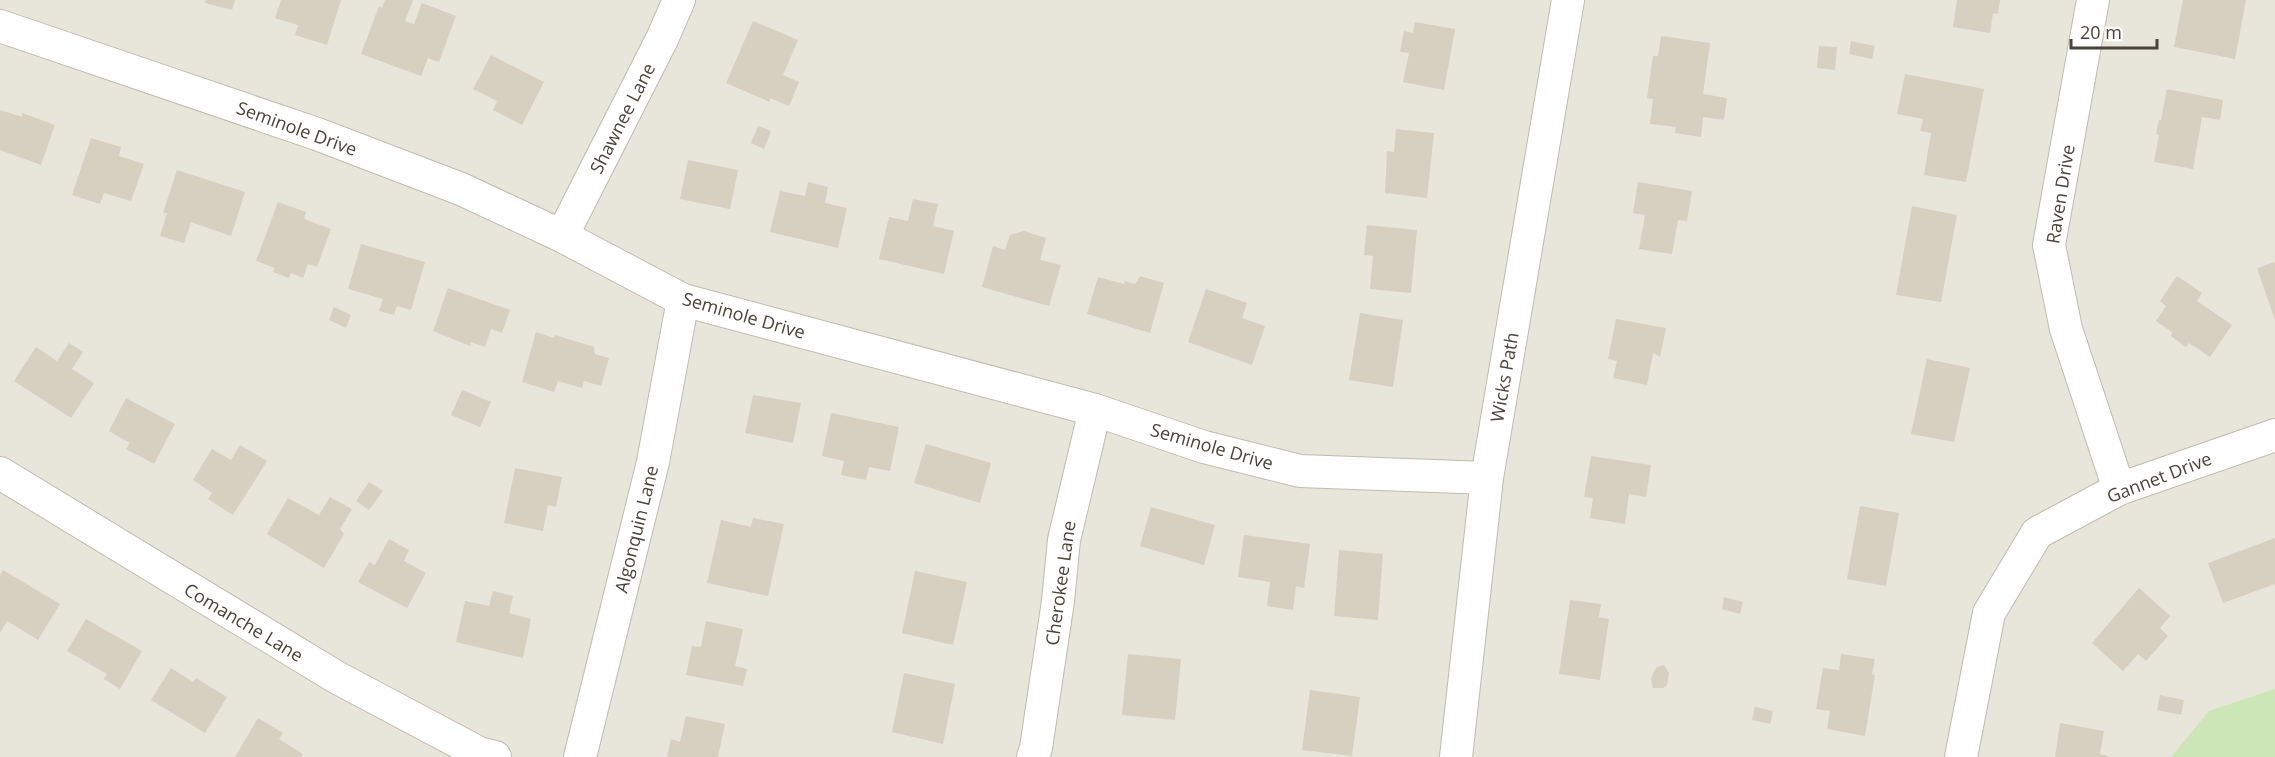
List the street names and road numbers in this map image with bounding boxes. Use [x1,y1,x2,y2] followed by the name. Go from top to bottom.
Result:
[584,58,660,178] street label: Shawnee Lane
[233,95,361,161] street label: Seminole Drive
[2040,143,2080,245] street label: Raven Drive
[680,286,808,344] street label: Seminole Drive
[1484,330,1524,424] street label: Wicks Path
[1148,417,1276,475] street label: Seminole Drive
[2103,446,2215,508] street label: Gannet Drive
[609,463,663,595] street label: Algonquin Lane
[1039,519,1081,647] street label: Cherokee Lane
[180,577,308,667] street label: Comanche Lane

